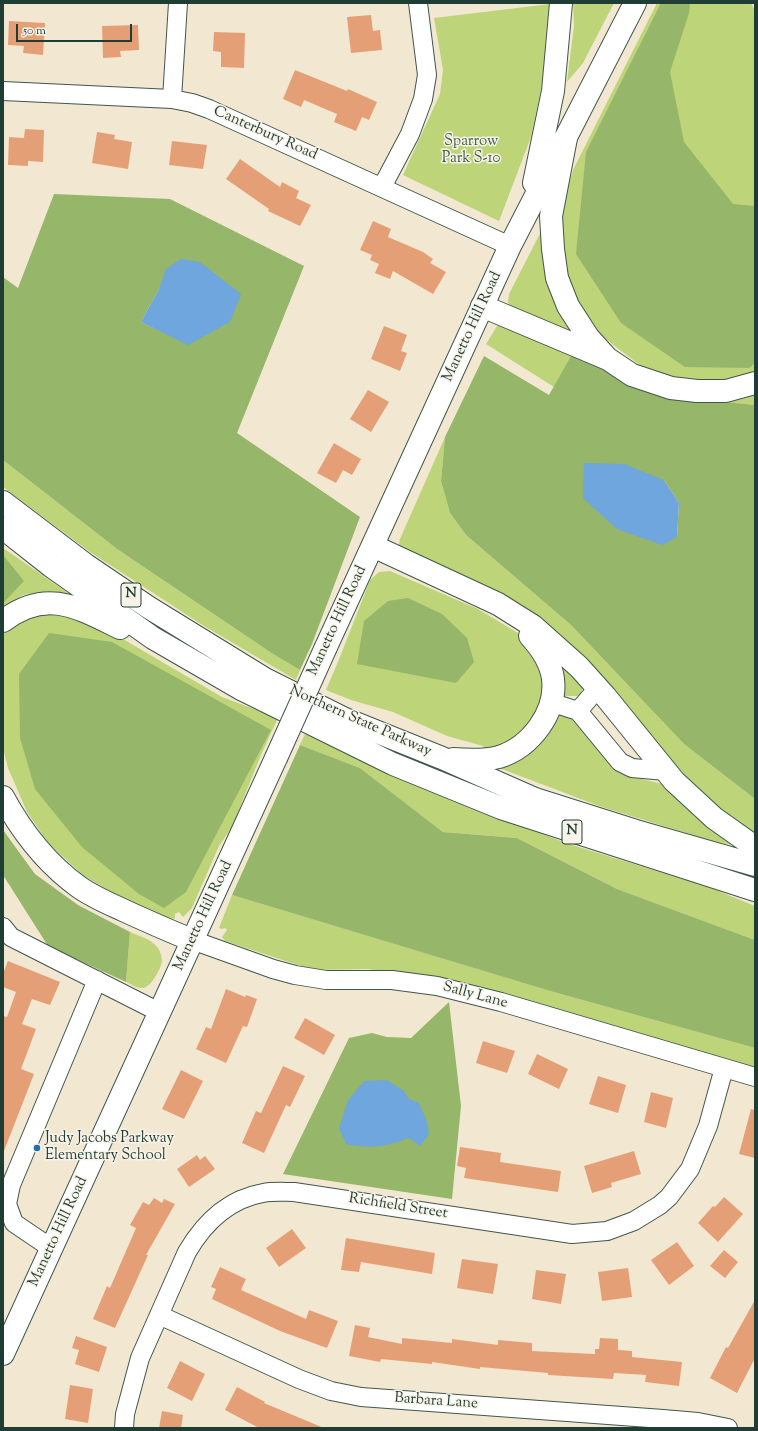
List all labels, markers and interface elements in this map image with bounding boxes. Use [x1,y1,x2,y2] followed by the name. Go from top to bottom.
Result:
[18,16,134,42] scale bar
[23,22,46,40] text: 50 m
[210,103,320,165] street label: Canterbury Road
[442,133,500,168] park label: Sparrow Park S-10
[440,269,506,385] street label: Manetto Hill Road
[305,563,371,679] street label: Manetto Hill Road
[121,583,141,607] road number: N
[286,682,434,762] street label: Northern State Parkway
[562,820,582,844] road number: N
[171,858,237,974] street label: Manetto Hill Road
[441,979,509,1013] street label: Sally Lane
[45,1130,174,1165] place label: Judy Jacobs Parkway Elementary School
[32,1143,42,1153] marker: Judy Jacobs Parkway Elementary School
[26,1174,92,1290] street label: Manetto Hill Road
[347,1190,449,1224] street label: Richfield Street
[394,1390,478,1414] street label: Barbara Lane

